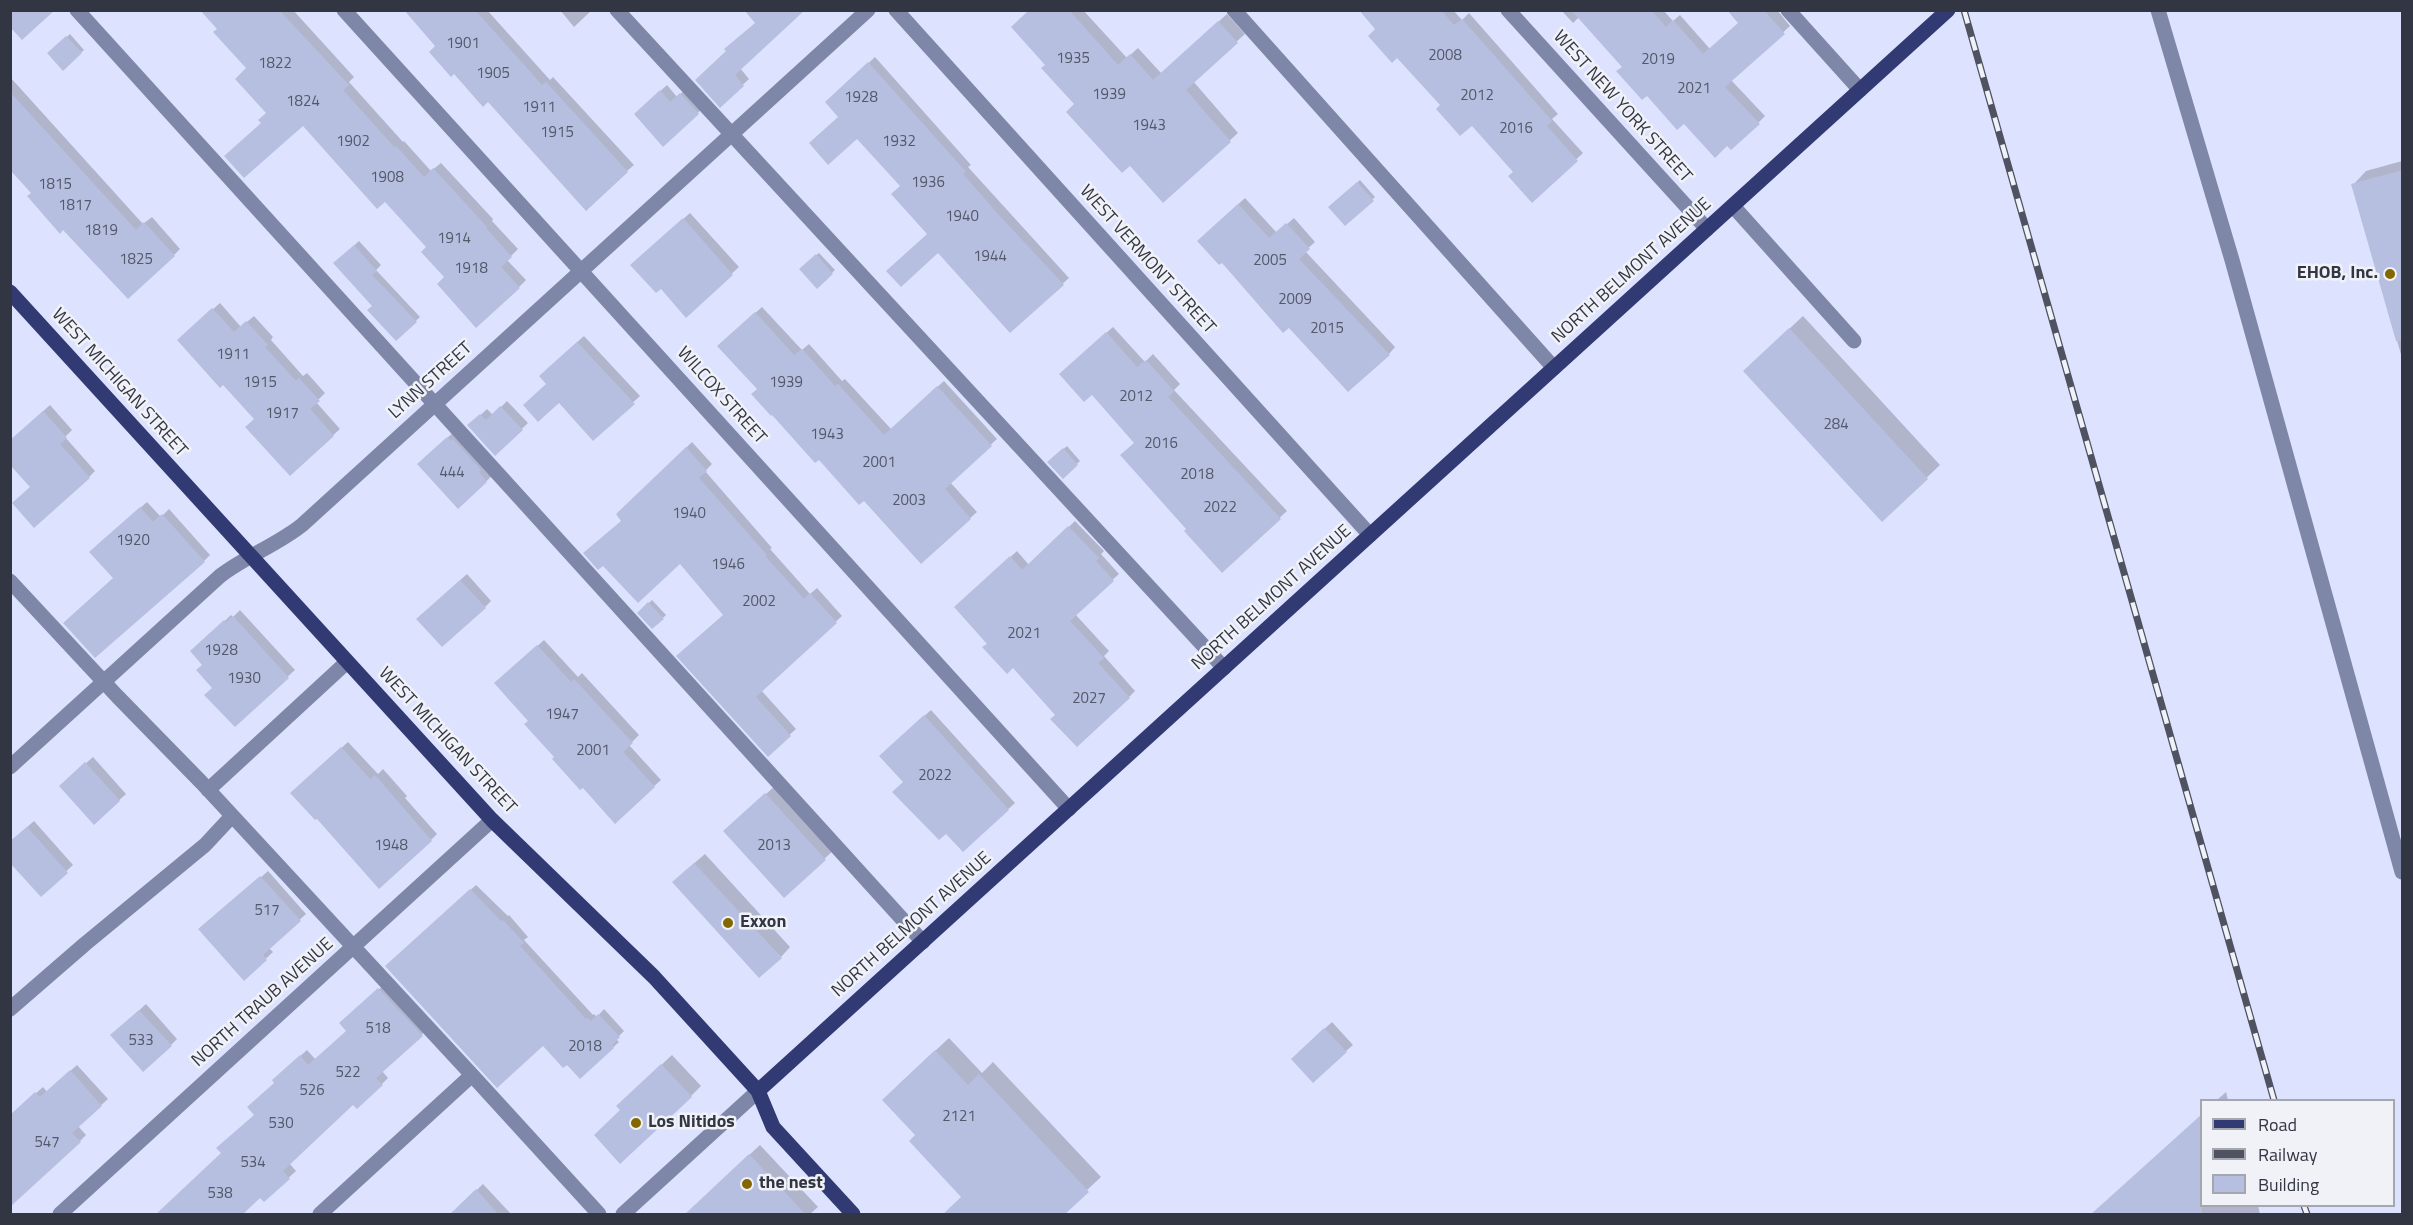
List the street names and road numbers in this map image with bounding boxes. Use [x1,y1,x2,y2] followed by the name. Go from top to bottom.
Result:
[1548,27,1696,187] street label: WEST NEW YORK STREET
[1074,181,1220,339] street label: WEST VERMONT STREET
[1548,194,1716,348] street label: NORTH BELMONT AVENUE
[47,304,191,462] street label: WEST MICHIGAN STREET
[385,338,477,424] street label: LYNN STREET
[672,343,770,449] street label: WILCOX STREET
[1188,521,1356,675] street label: NORTH BELMONT AVENUE
[373,663,521,819] street label: WEST MICHIGAN STREET
[828,848,996,1002] street label: NORTH BELMONT AVENUE
[188,934,338,1072] street label: NORTH TRAUB AVENUE

